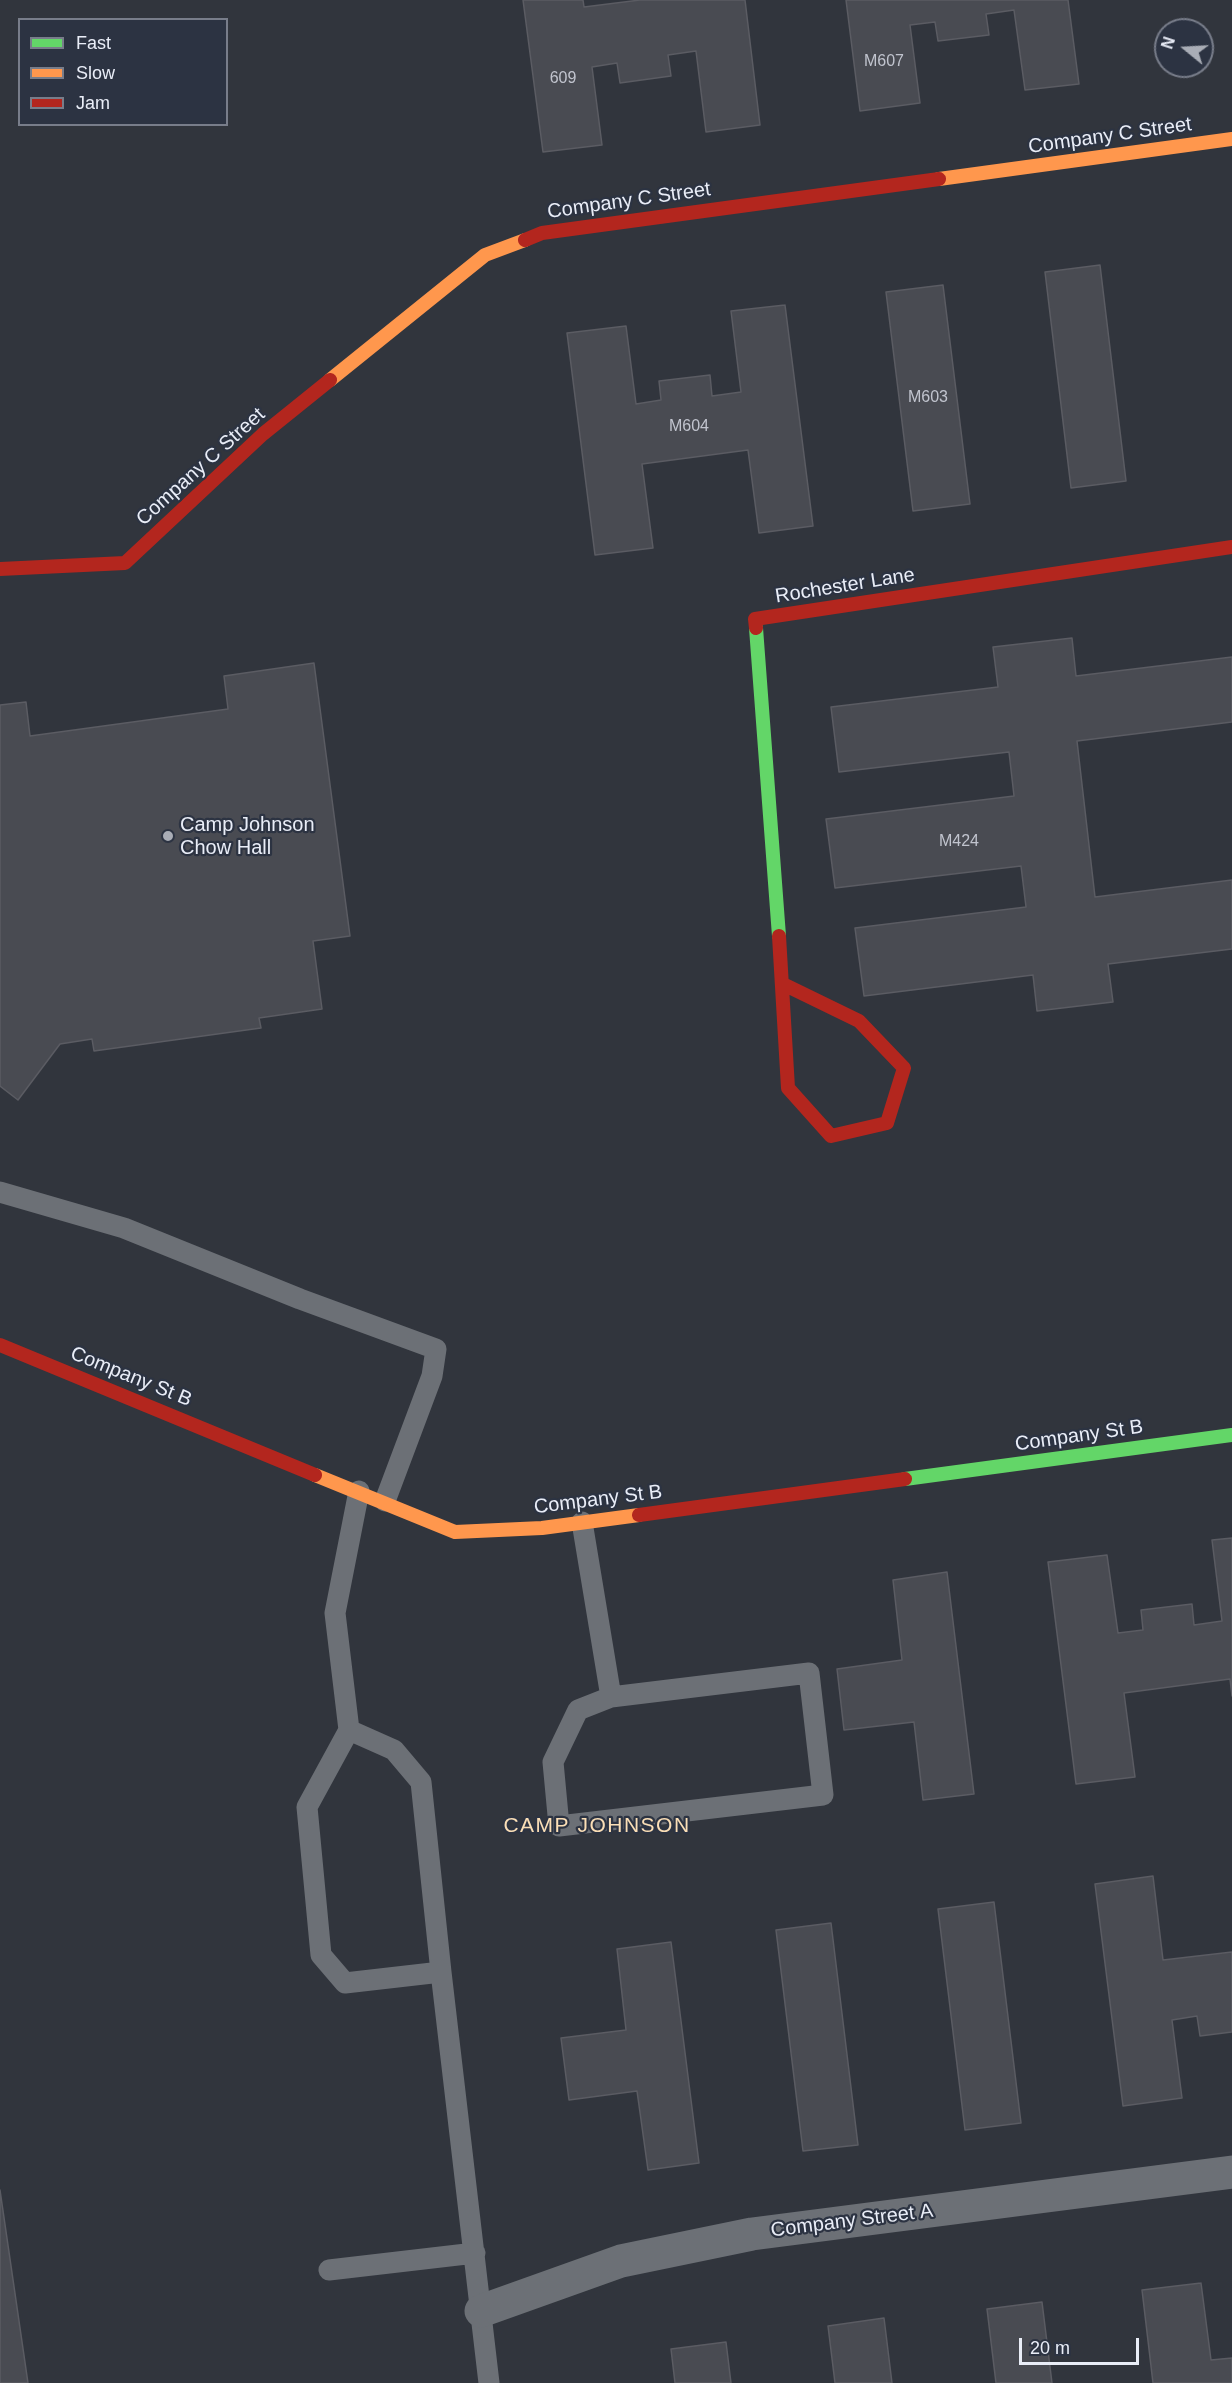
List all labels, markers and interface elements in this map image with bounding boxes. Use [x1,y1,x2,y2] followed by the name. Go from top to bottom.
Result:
[18,18,228,126] legend
[1154,18,1214,78] north arrow
[76,33,111,53] text: Fast
[1158,35,1178,51] text: N
[864,52,904,72] house number: M607
[76,63,115,83] text: Slow
[550,69,576,89] house number: 609
[76,93,110,113] text: Jam
[1027,113,1193,159] street label: Company C Street
[546,178,712,224] street label: Company C Street
[908,388,948,408] house number: M603
[132,403,270,531] street label: Company C Street
[669,417,709,437] house number: M604
[773,563,917,609] street label: Rochester Lane
[180,813,315,860] place label: Camp Johnson Chow Hall
[161,829,175,843] marker: Camp Johnson Chow Hall
[939,832,979,852] house number: M424
[67,1342,195,1412] street label: Company St B
[1013,1415,1145,1457] street label: Company St B
[533,1480,663,1520] street label: Company St B
[503,1813,691,1839] district label: CAMP JOHNSON
[769,2199,935,2243] street label: Company Street A
[1022,2326,1142,2364] scale bar
[1030,2338,1070,2358] text: 20 m

